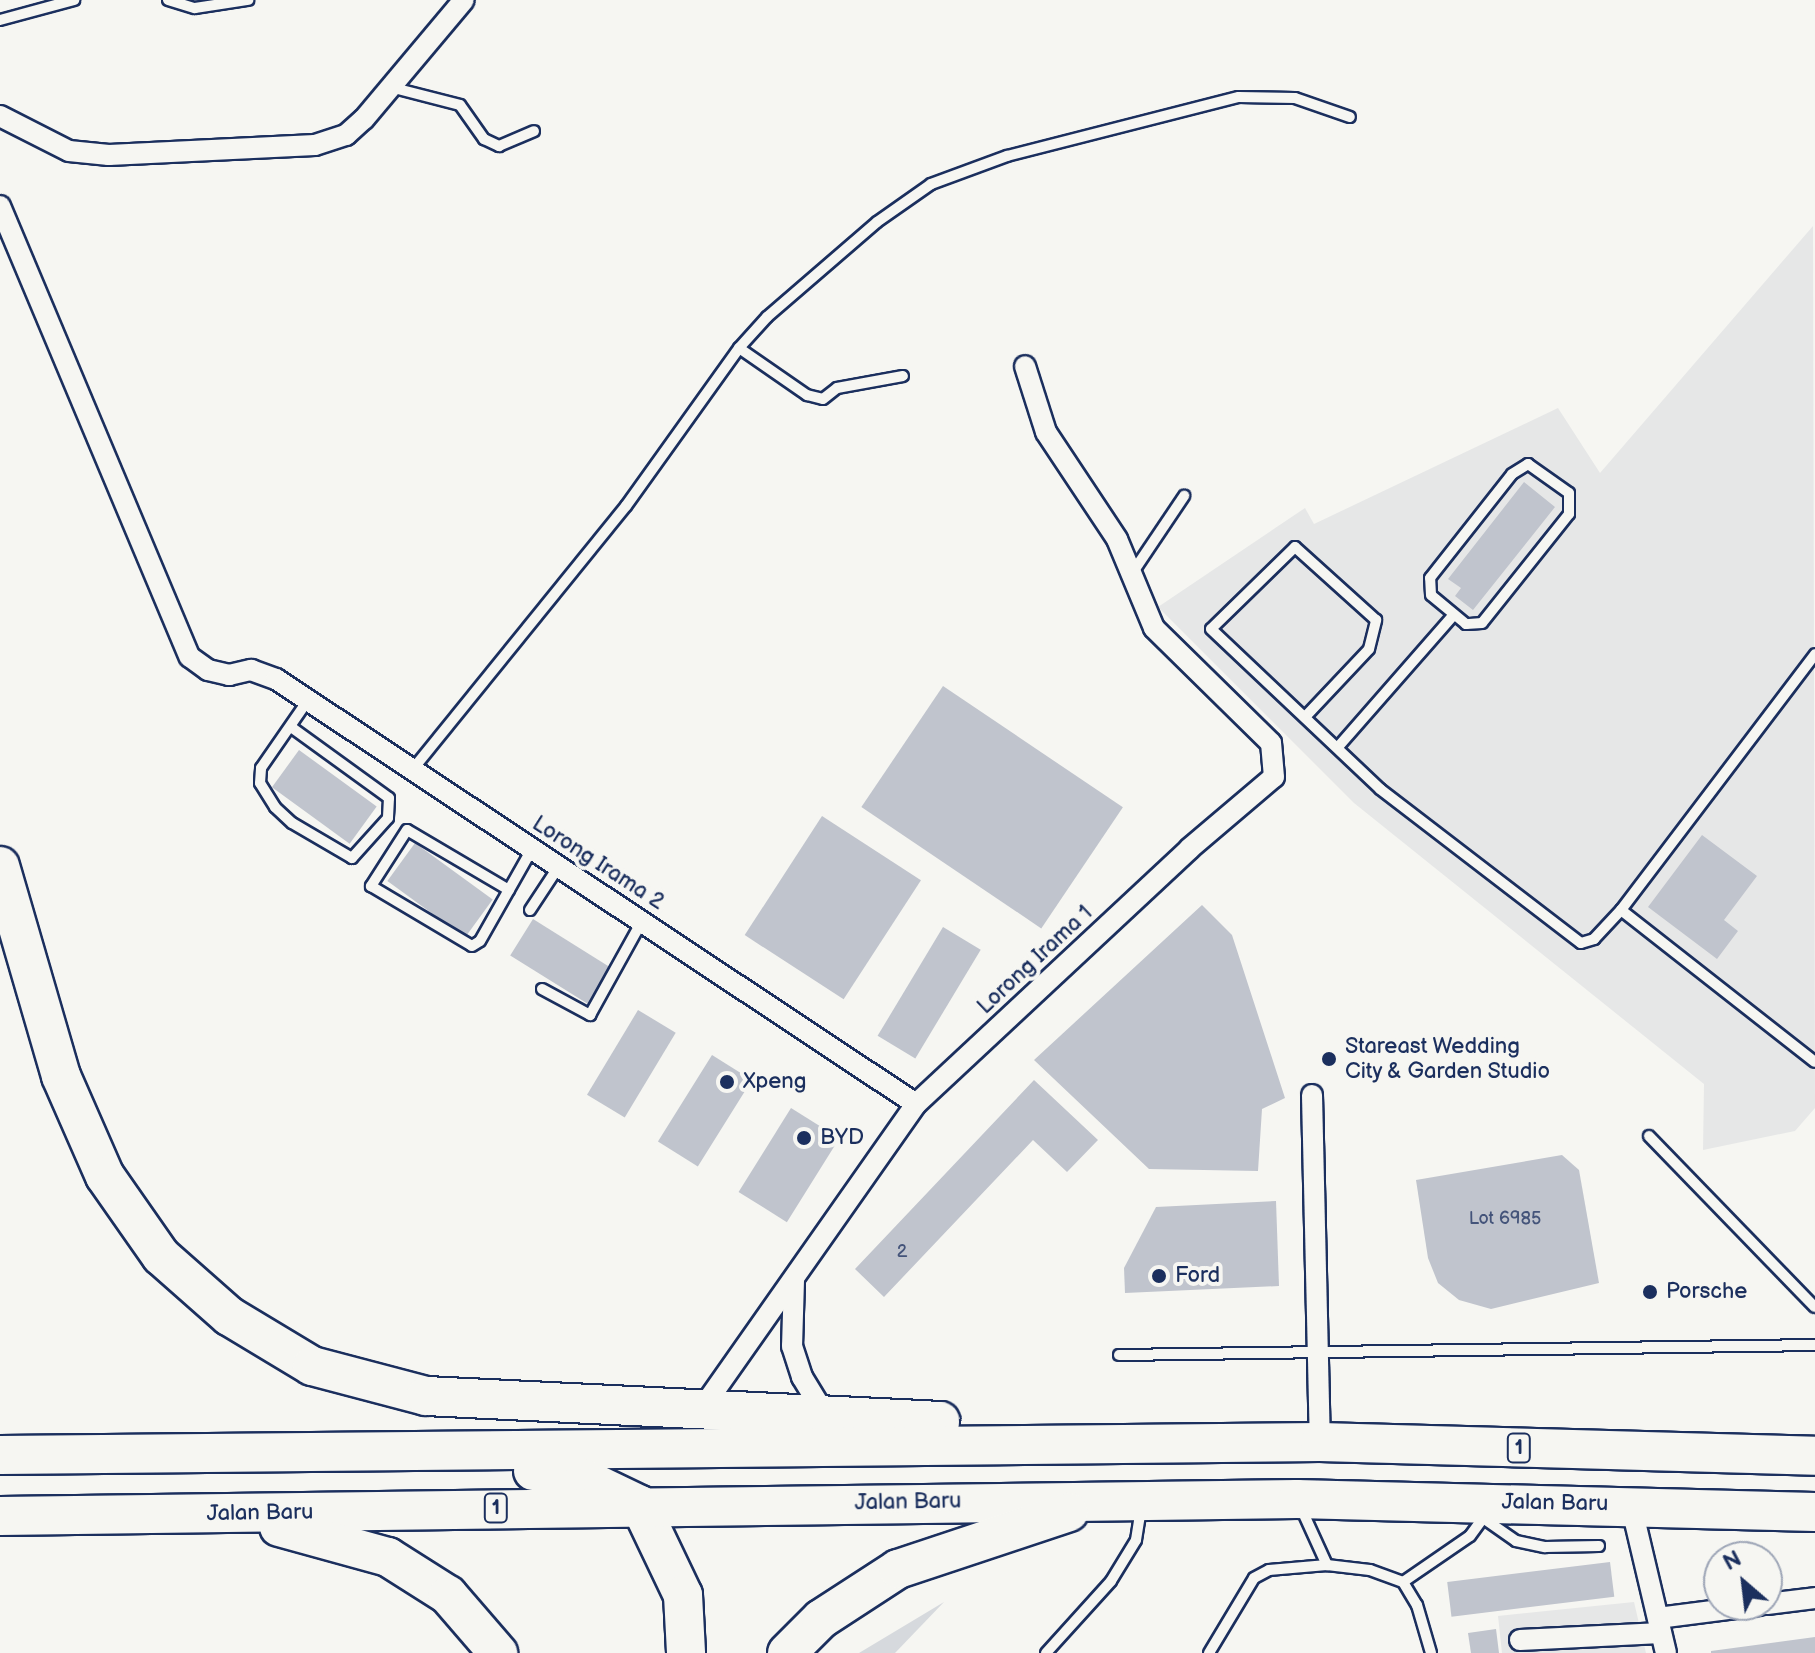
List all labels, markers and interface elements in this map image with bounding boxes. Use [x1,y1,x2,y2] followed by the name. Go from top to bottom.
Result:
[527,811,669,915] street label: Lorong Irama 2
[972,900,1098,1020] street label: Lorong Irama 1
[1345,1033,1552,1084] place label: Stareast Wedding City & Garden Studio
[1320,1050,1338,1068] marker: Stareast Wedding City & Garden Studio
[743,1069,806,1095] place label: Xpeng
[718,1073,736,1091] marker: Xpeng
[820,1125,864,1151] place label: BYD
[795,1129,813,1147] marker: BYD
[1469,1208,1541,1230] house number: Lot 6985
[897,1241,907,1263] house number: 2
[1175,1263,1220,1289] place label: Ford
[1150,1267,1168,1285] marker: Ford
[1666,1279,1747,1305] place label: Porsche
[1641,1283,1659,1301] marker: Porsche
[1505,1432,1533,1464] road number: 1
[854,1488,962,1516] street label: Jalan Baru
[1501,1489,1609,1517] street label: Jalan Baru
[482,1492,510,1524] road number: 1
[206,1499,314,1527] street label: Jalan Baru
[1703,1541,1783,1621] north arrow
[1719,1545,1746,1577] text: N

